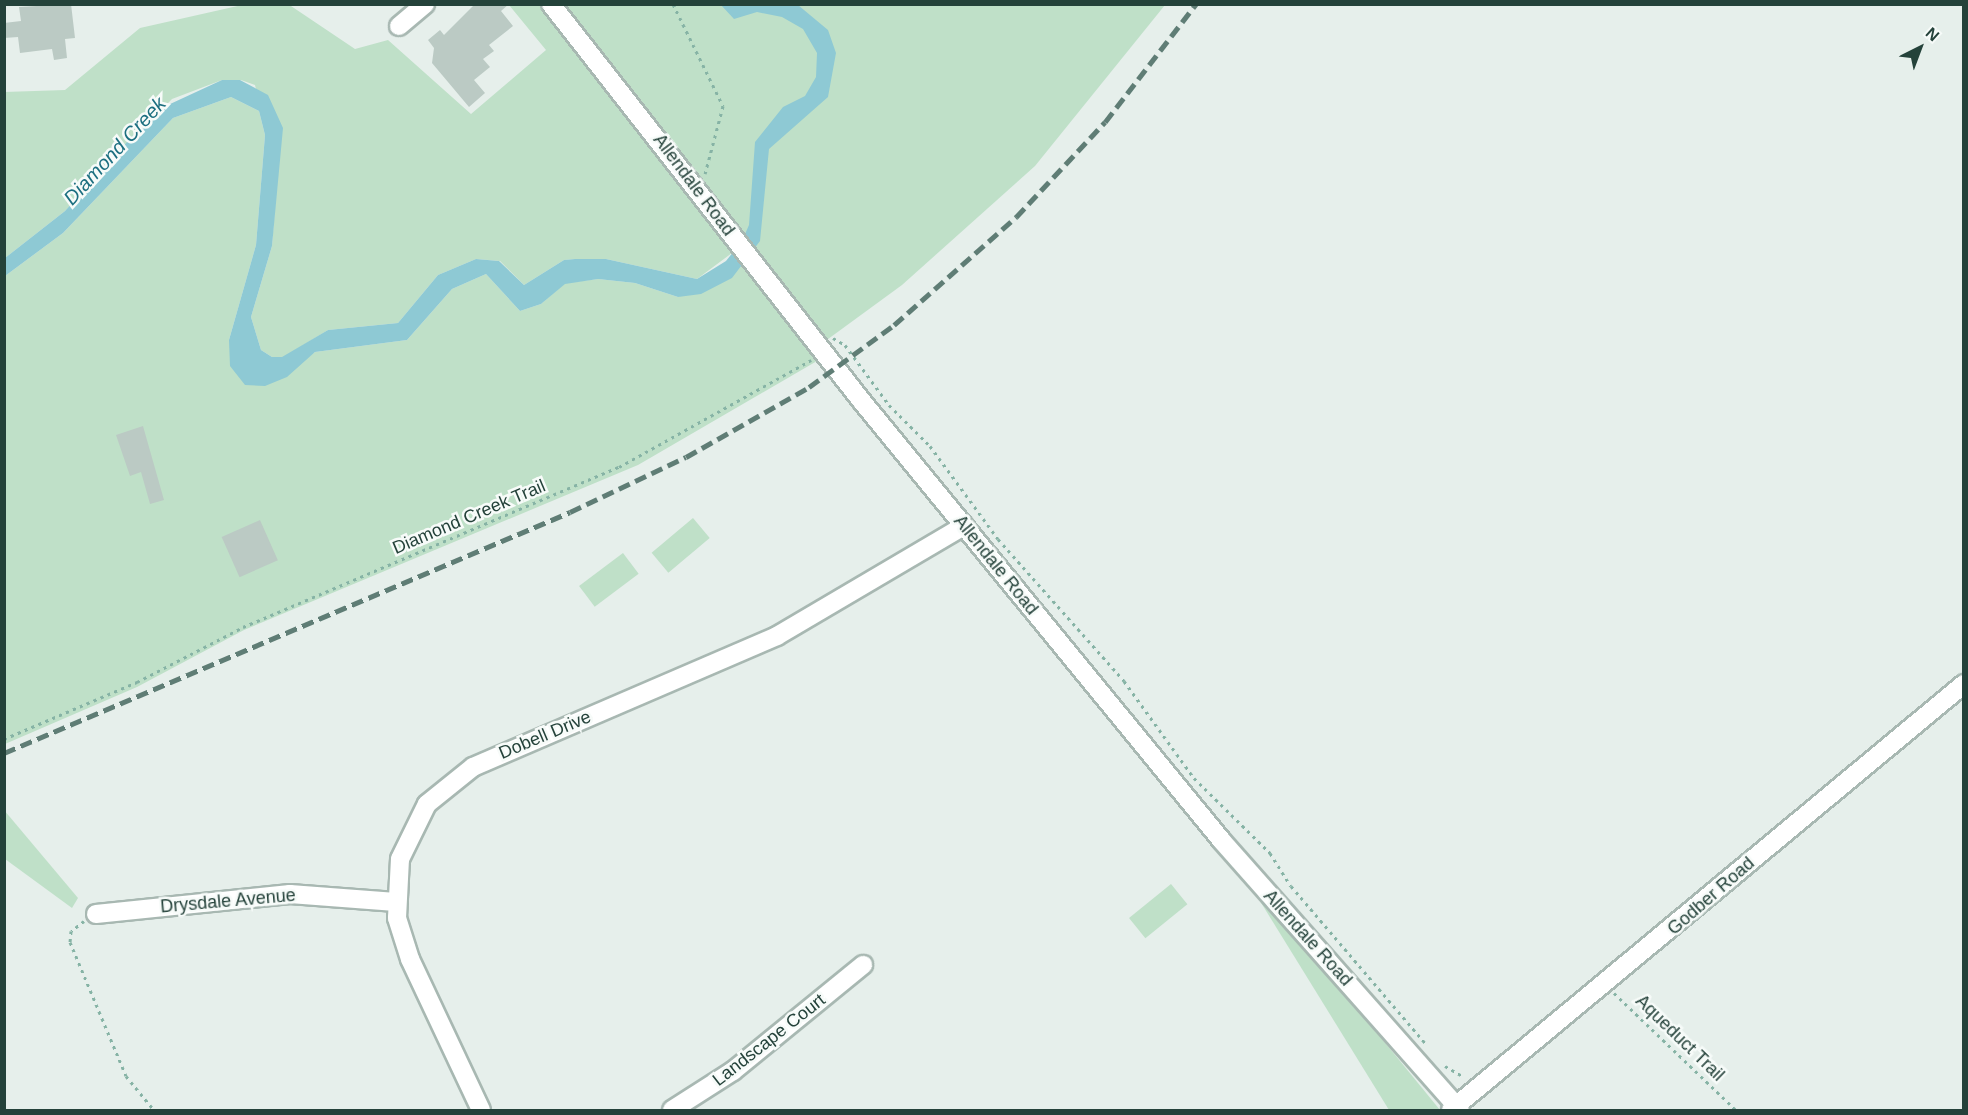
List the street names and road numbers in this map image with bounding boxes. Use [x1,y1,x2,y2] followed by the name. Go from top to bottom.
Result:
[649,130,739,240] street label: Allendale Road
[389,475,549,559] street label: Diamond Creek Trail
[949,511,1043,619] street label: Allendale Road
[496,706,594,764] street label: Dobell Drive
[1663,852,1759,940] street label: Godber Road
[159,884,297,918] street label: Drysdale Avenue
[1259,885,1357,991] street label: Allendale Road
[708,989,830,1091] street label: Landscape Court
[1631,990,1729,1086] street label: Aqueduct Trail

